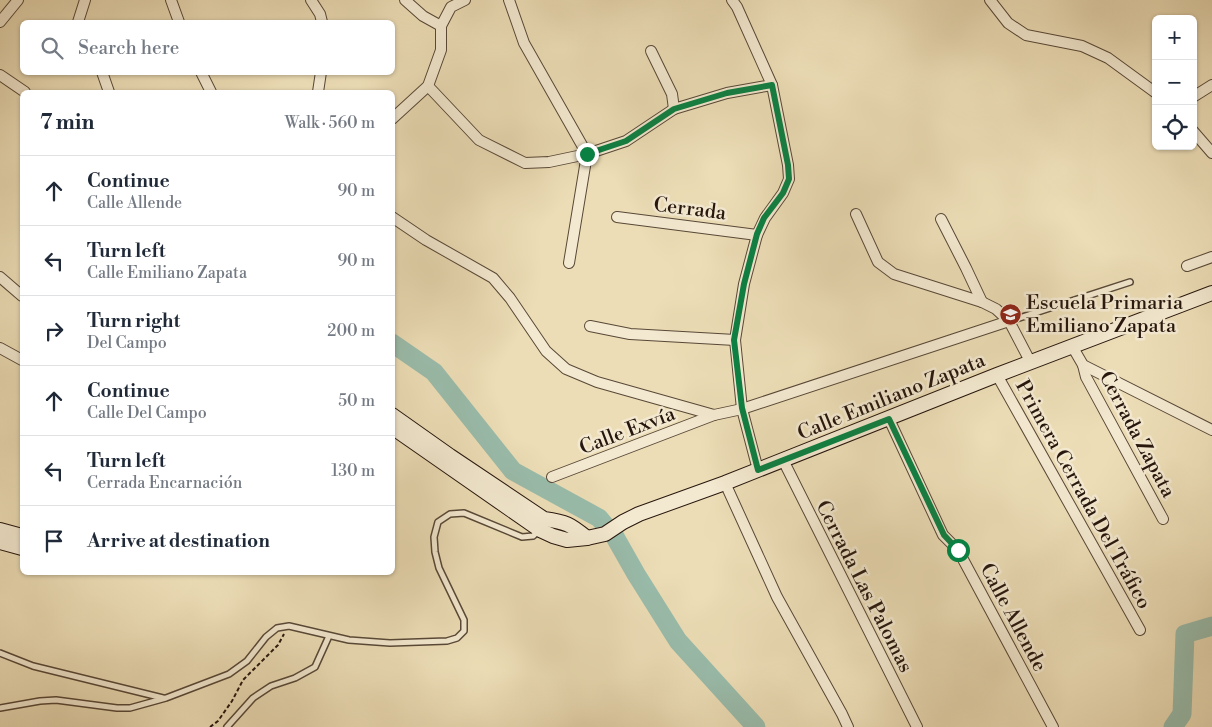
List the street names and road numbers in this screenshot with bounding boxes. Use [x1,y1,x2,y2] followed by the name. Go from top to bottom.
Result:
[652,193,728,226] street label: Cerrada
[794,348,990,446] street label: Calle Emiliano Zapata
[1093,367,1181,503] street label: Cerrada Zapata
[1009,376,1156,614] street label: Primera Cerrada Del Tráfico
[576,401,680,461] street label: Calle Exvía
[809,496,918,677] street label: Cerrada Las Palomas
[974,559,1052,676] street label: Calle Allende

